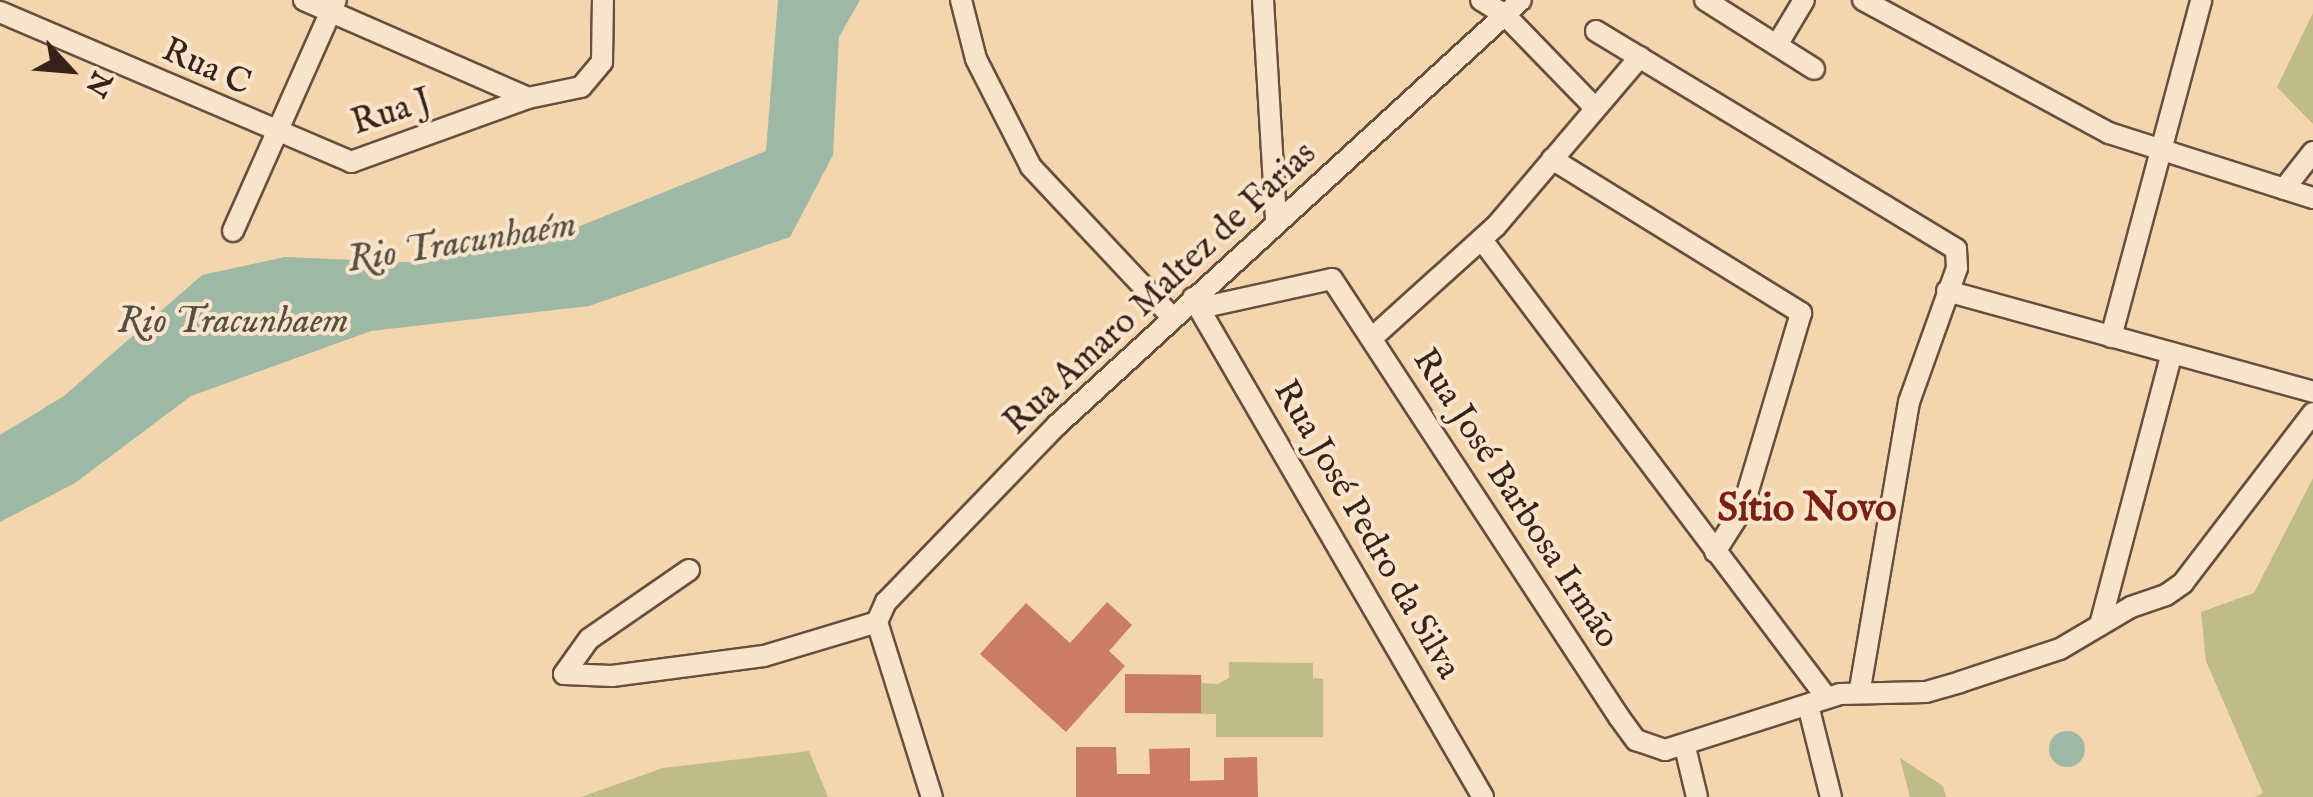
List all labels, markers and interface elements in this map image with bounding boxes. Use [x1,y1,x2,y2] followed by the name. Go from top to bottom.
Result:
[20,20,120,120] north arrow
[155,30,257,106] street label: Rua C
[76,65,118,102] text: N
[347,80,437,146] street label: Rua J
[996,134,1326,444] street label: Rua Amaro Maltez de Farias
[344,203,580,285] water label: Rio Tracunhaém
[117,300,349,346] water label: Rio Tracunhaem
[1403,342,1627,656] street label: Rua José Barbosa Irmão
[1263,373,1469,687] street label: Rua José Pedro da Silva
[1717,486,1897,534] district label: Sítio Novo

